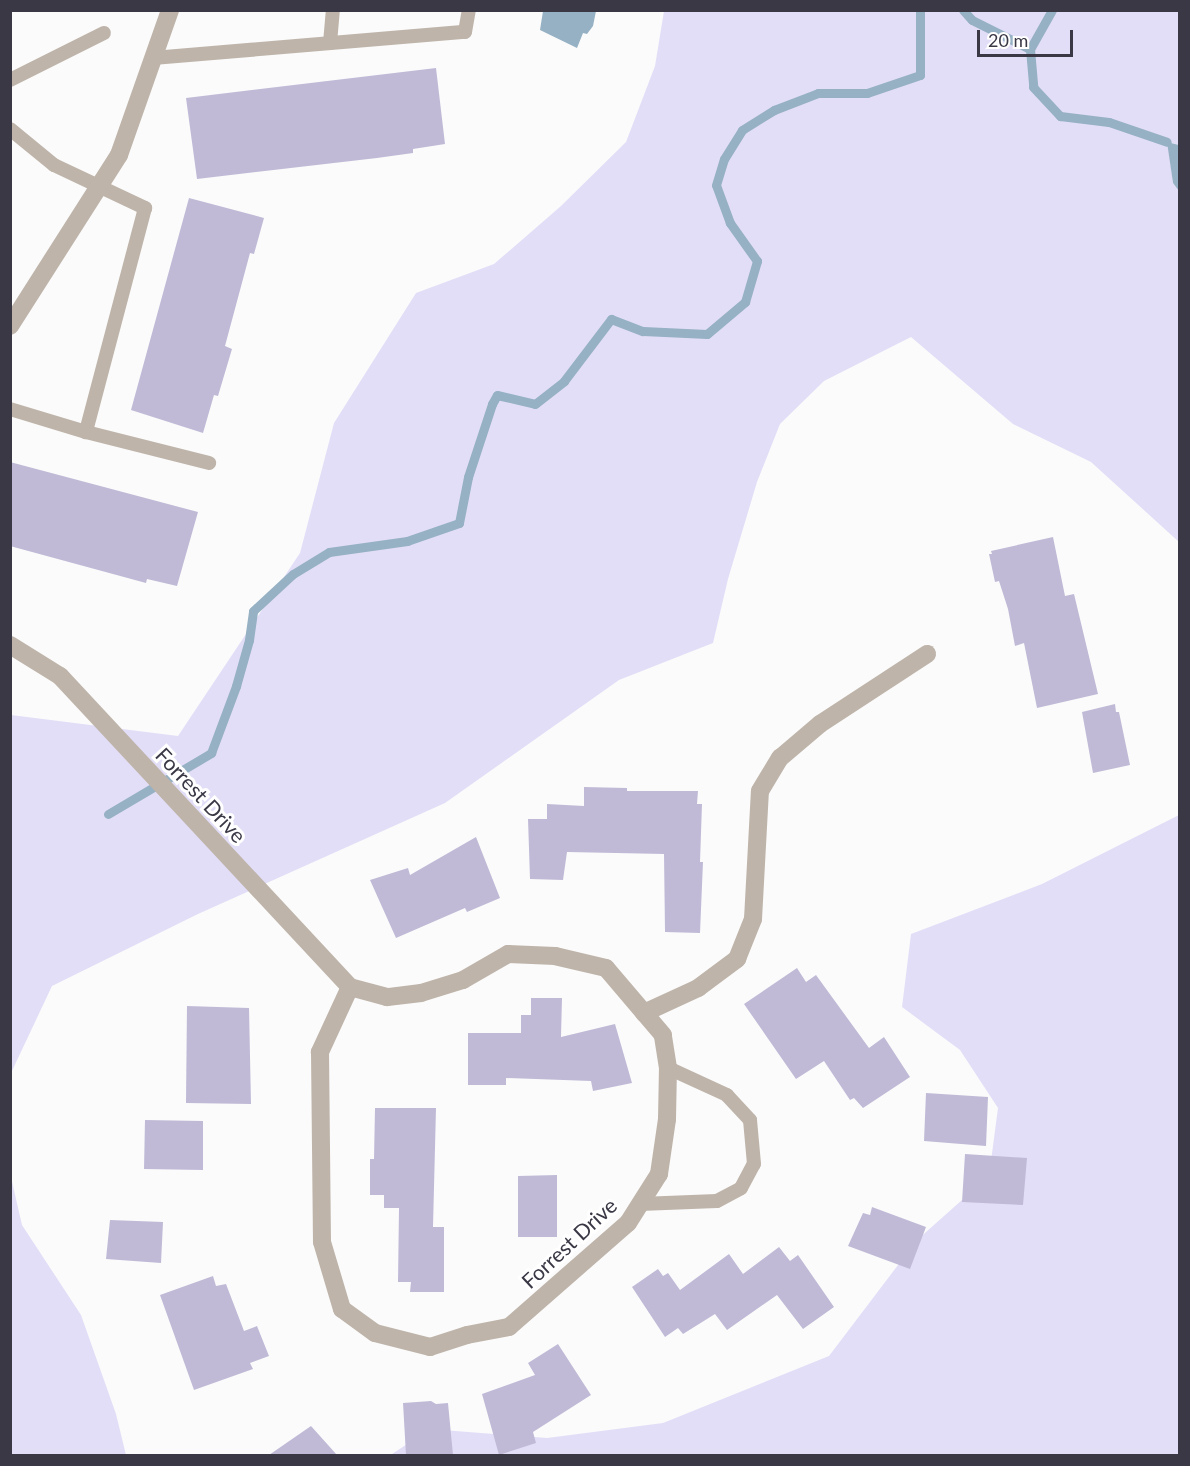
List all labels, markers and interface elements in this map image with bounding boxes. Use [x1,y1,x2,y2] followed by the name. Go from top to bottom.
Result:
[980,18,1076,56] scale bar
[988,29,1028,51] text: 20 m
[151,742,251,848] street label: Forrest Drive
[516,1193,622,1293] street label: Forrest Drive

